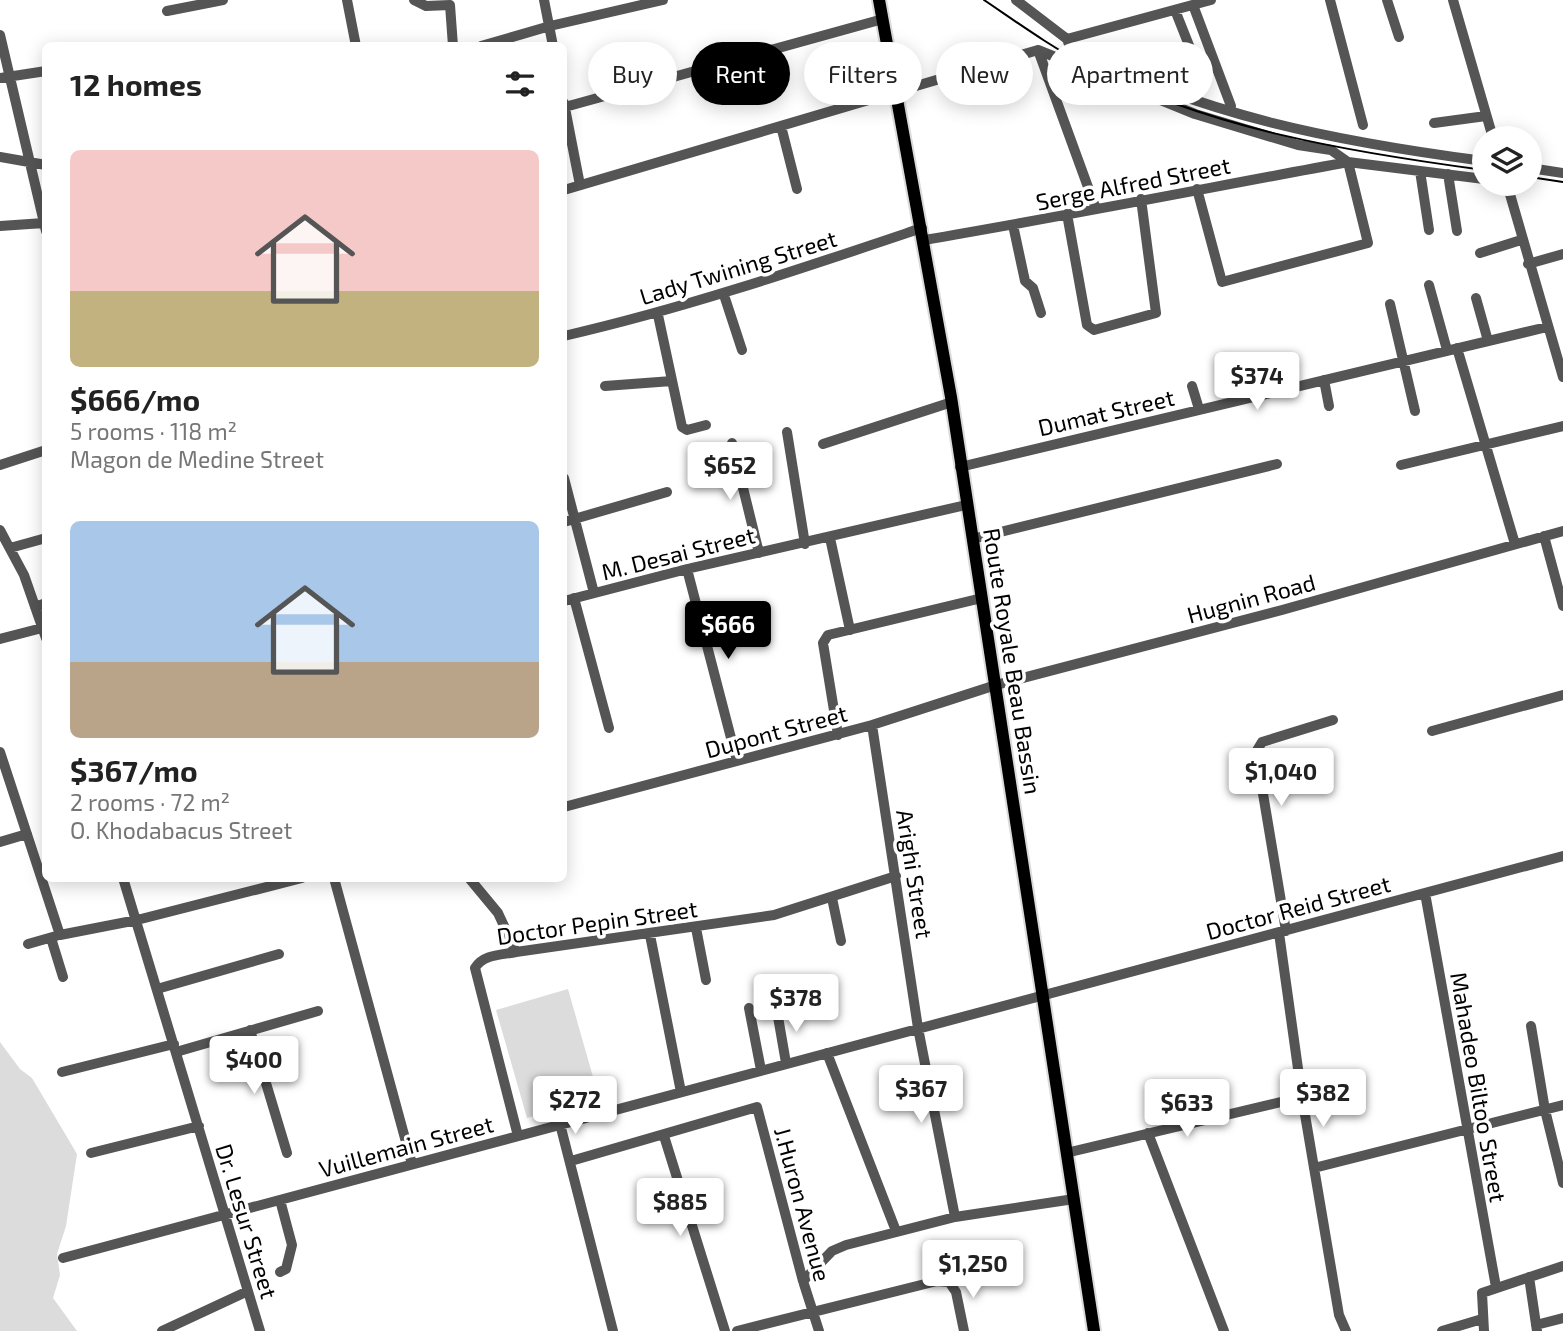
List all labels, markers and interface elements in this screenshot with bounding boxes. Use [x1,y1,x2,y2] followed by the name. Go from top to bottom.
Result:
[588,42,677,105] chip: Buy
[691,42,790,105] chip: Rent
[804,42,922,105] chip: Filters
[936,42,1033,105] chip: New
[1047,42,1213,105] chip: Apartment
[501,65,539,103] icon: filters
[70,66,202,102] text: 12 homes
[1472,126,1542,196] map controls
[1472,126,1542,196] button: layers
[1033,150,1233,216] street label: Serge Alfred Street
[242,196,368,322] icon: home
[636,224,840,310] street label: Lady Twining Street
[1216,352,1298,412] pin: $374
[1230,361,1284,389] text: $374
[70,381,200,417] text: $666/mo
[1035,383,1177,441] street label: Dumat Street
[70,417,237,445] text: 5 rooms · 118 m²
[689,442,771,502] pin: $652
[70,445,324,473] text: Magon de Medine Street
[704,451,756,479] text: $652
[598,520,758,586] street label: M. Desai Street
[978,526,1048,796] street label: Route Royale Beau Bassin
[242,567,368,693] icon: home
[1184,567,1318,629] street label: Hugnin Road
[687,602,769,661] pin: $666
[701,610,755,638] text: $666
[702,699,850,763] street label: Dupont Street
[1224,748,1338,808] pin: $1,040
[70,752,198,788] text: $367/mo
[1245,757,1317,785] text: $1,040
[70,788,230,816] text: 2 rooms · 72 m²
[891,808,939,941] street label: Arighi Street
[70,816,292,844] text: O. Khodabacus Street
[1203,869,1393,945] street label: Doctor Reid Street
[495,894,699,950] street label: Doctor Pepin Street
[1445,970,1513,1204] street label: Mahadeo Biltoo Street
[755,974,837,1034] pin: $378
[770,983,822,1011] text: $378
[213,1036,295,1096] pin: $400
[225,1045,283,1073] text: $400
[880,1066,962,1125] pin: $367
[1282,1070,1364,1129] pin: $382
[895,1074,947,1102] text: $367
[534,1076,616,1136] pin: $272
[1296,1078,1350,1106] text: $382
[1146,1080,1228,1139] pin: $633
[549,1085,601,1113] text: $272
[1161,1088,1214,1116] text: $633
[316,1109,496,1183] street label: Vuillemain Street
[769,1124,837,1284] street label: J.Huron Avenue
[210,1140,284,1302] street label: Dr. Lesur Street
[639,1178,721,1238] pin: $885
[653,1187,707,1215] text: $885
[916,1240,1030,1300] pin: $1,250
[938,1249,1008,1277] text: $1,250

